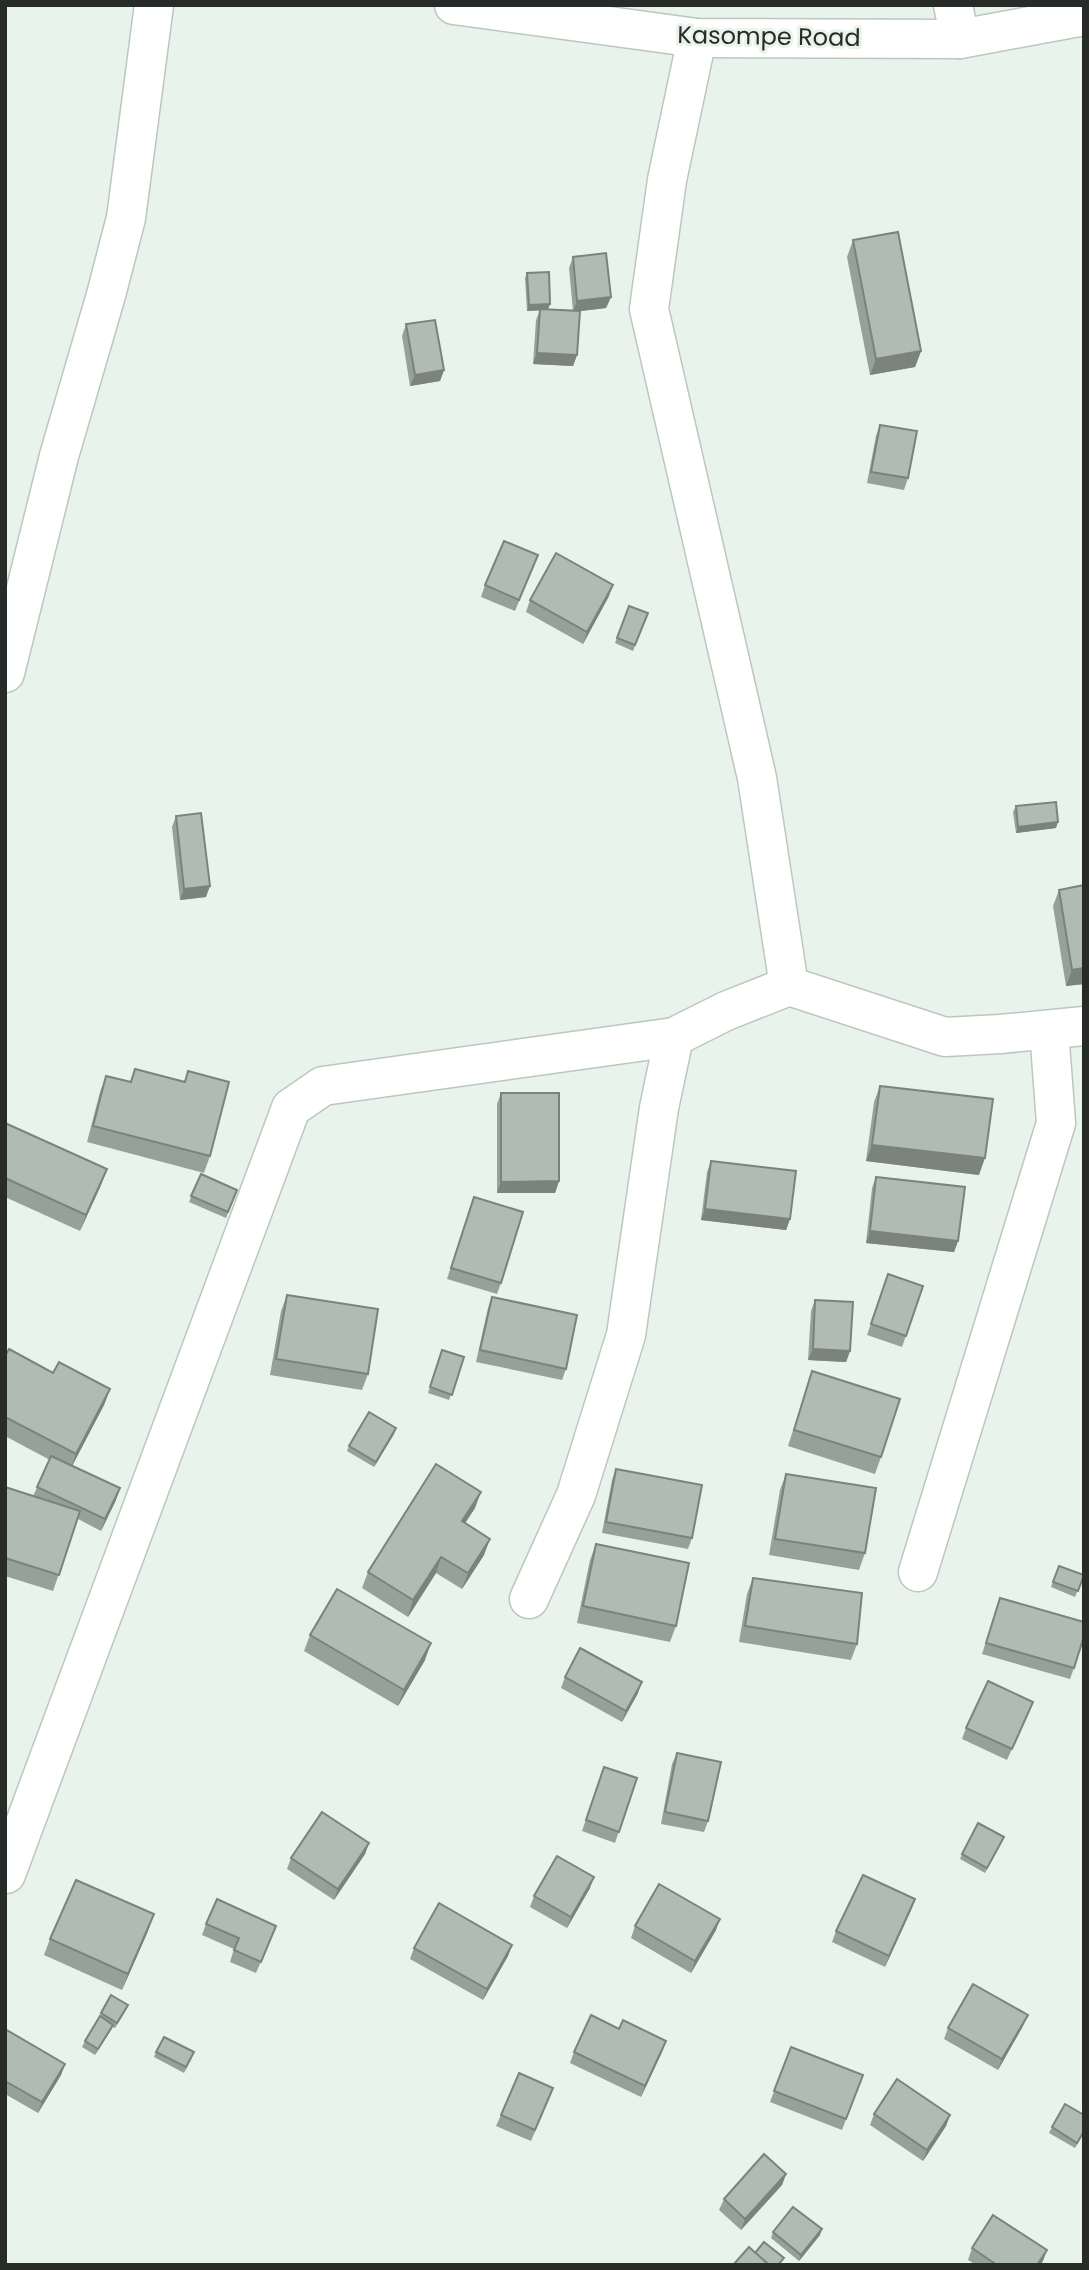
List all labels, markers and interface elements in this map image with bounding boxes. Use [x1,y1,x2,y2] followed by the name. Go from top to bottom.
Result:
[677,18,861,54] street label: Kasompe Road

